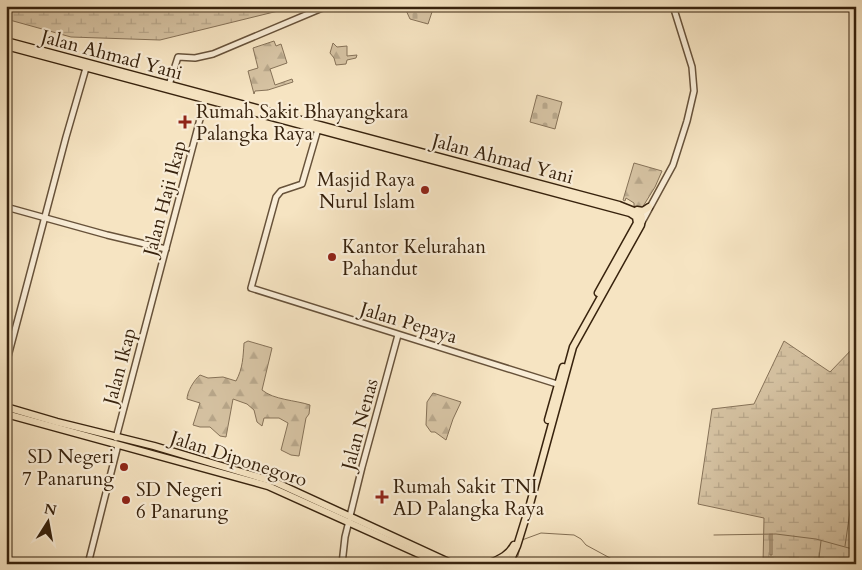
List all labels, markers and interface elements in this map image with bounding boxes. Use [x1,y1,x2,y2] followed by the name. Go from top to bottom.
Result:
[35,23,185,86] street label: Jalan Ahmad Yani
[196,99,409,147] place label: Rumah Sakit Bhayangkara Palangka Raya
[178,115,192,129] marker: Rumah Sakit Bhayangkara Palangka Raya
[426,127,576,190] street label: Jalan Ahmad Yani
[136,138,193,262] street label: Jalan Haji Ikap
[317,167,416,215] place label: Masjid Raya Nurul Islam
[419,184,431,196] marker: Masjid Raya Nurul Islam
[342,234,486,282] place label: Kantor Kelurahan Pahandut
[326,251,338,263] marker: Kantor Kelurahan Pahandut
[354,295,460,350] street label: Jalan Pepaya
[96,325,143,410] street label: Jalan Ikap
[334,376,385,476] street label: Jalan Nenas
[164,424,310,493] street label: Jalan Diponegoro
[22,444,114,492] place label: SD Negeri 7 Panarung
[118,461,130,473] marker: SD Negeri 7 Panarung
[393,474,544,522] place label: Rumah Sakit TNI AD Palangka Raya
[136,477,228,525] place label: SD Negeri 6 Panarung
[375,490,389,504] marker: Rumah Sakit TNI AD Palangka Raya
[120,494,132,506] marker: SD Negeri 6 Panarung
[22,498,72,548] north arrow
[43,499,58,520] text: N

